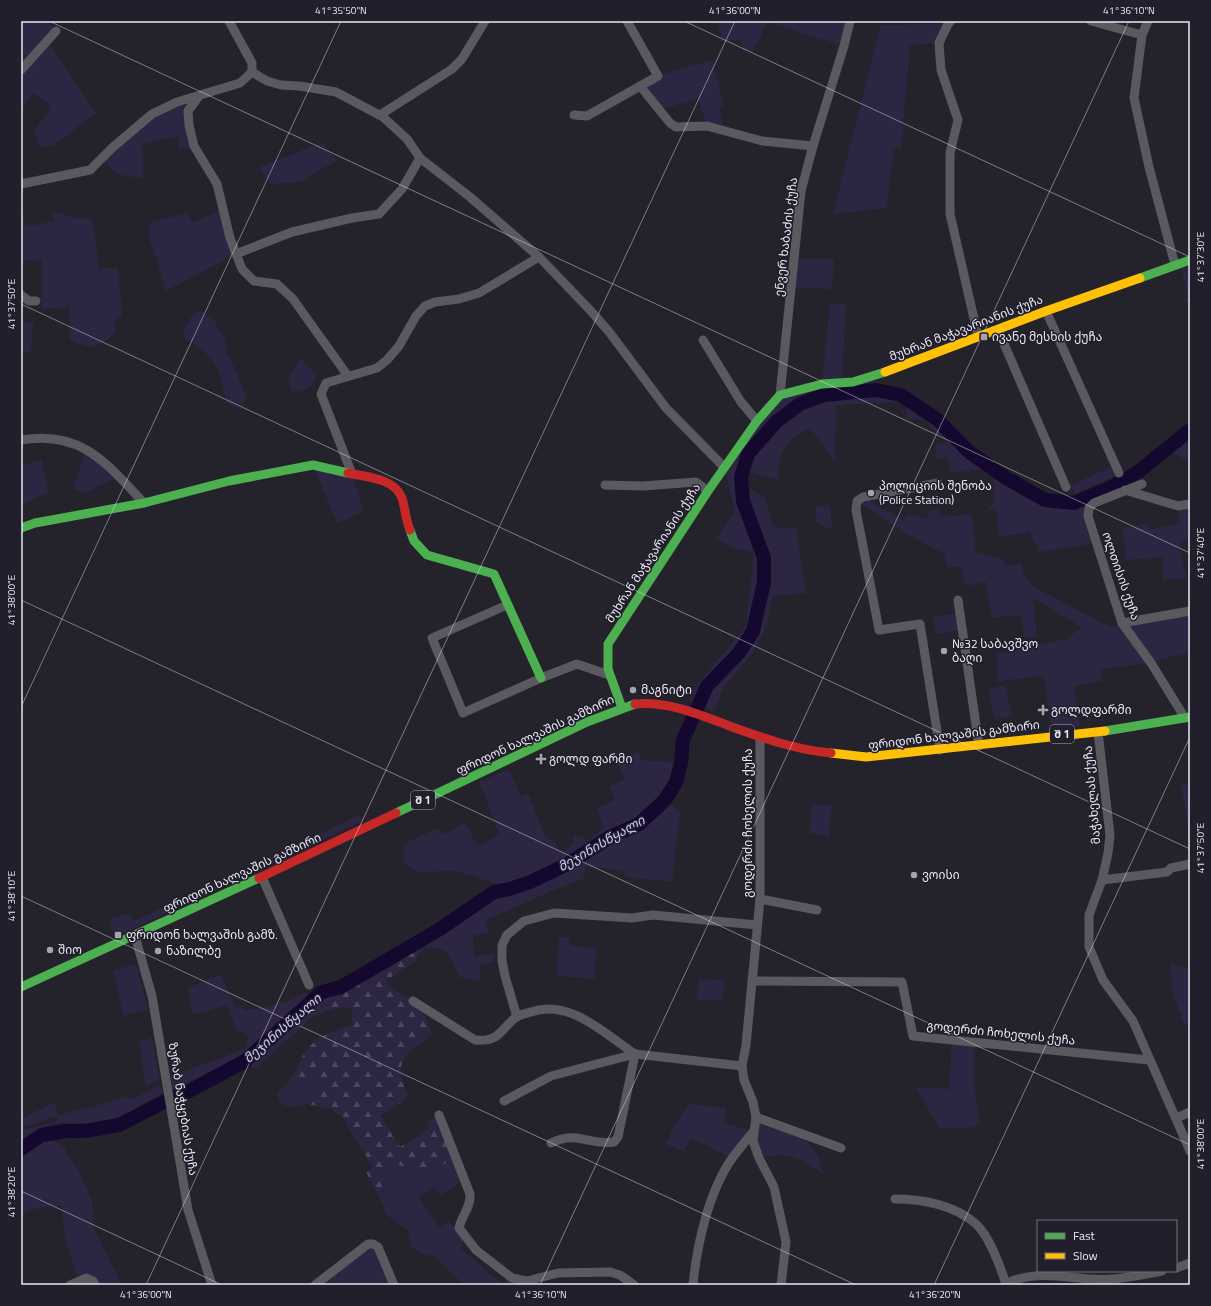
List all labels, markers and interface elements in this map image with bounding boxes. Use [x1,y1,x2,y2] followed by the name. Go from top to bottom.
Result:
[315,3,367,18] text: 41°35'50"N
[709,3,761,18] text: 41°36'00"N
[1103,3,1155,18] text: 41°36'10"N
[769,176,802,298] street label: ენვერ ხაბაძის ქუჩა
[1193,231,1208,282] text: 41°37'30"E
[4,278,19,329] text: 41°37'50"E
[886,289,1045,366] street label: მუხრან მაჭავარიანის ქუჩა
[992,327,1102,346] place label: ივანე მესხის ქუჩა
[979,332,989,342] marker: ივანე მესხის ქუჩა
[879,476,992,509] place label: პოლიციის შენობა (Police Station)
[600,479,705,626] street label: მუხრან მაჭავარიანის ქუჩა
[866,488,876,498] marker: პოლიციის შენობა (Police Station)
[1193,527,1208,578] text: 41°37'40"E
[1097,529,1145,623] street label: ოლთისის ქუჩა
[4,574,19,625] text: 41°38'00"E
[952,634,1038,667] place label: №32 საბავშვო ბაღი
[939,646,949,656] marker: №32 საბავშვო ბაღი
[641,680,692,699] place label: მაგნიტი
[628,685,638,695] marker: მაგნიტი
[453,689,617,780] street label: ფრიდონ ხალვაშის გამზირი
[1051,700,1132,719] place label: გოლდფარმი
[1038,705,1048,715] marker: გოლდფარმი
[867,715,1041,754] street label: ფრიდონ ხალვაშის გამზირი
[1050,725,1074,743] road number: შ 1
[1078,745,1105,845] street label: მაჭახელას ქუჩა
[738,748,757,898] street label: გოდერძი ჩოხელის ქუჩა
[549,749,632,768] place label: გოლდ ფარმი
[536,754,546,764] marker: გოლდ ფარმი
[411,791,435,809] road number: შ 1
[554,810,649,876] water label: მეჯინისწყალი
[1193,822,1208,873] text: 41°37'50"E
[160,827,324,918] street label: ფრიდონ ხალვაშის გამზირი
[922,865,960,884] place label: ვოისი
[4,870,19,921] text: 41°38'10"E
[909,870,919,880] marker: ვოისი
[126,925,278,944] place label: ფრიდონ ხალვაშის გამზ.
[113,930,123,940] marker: ფრიდონ ხალვაშის გამზ.
[58,940,82,959] place label: შიო
[166,941,221,960] place label: ნაზილბე
[45,945,55,955] marker: შიო
[153,946,163,956] marker: ნაზილბე
[239,988,326,1068] water label: მეჯინისწყალი
[926,1015,1076,1050] street label: გოდერძი ჩოხელის ქუჩა
[164,1041,203,1177] street label: ზურაბ ნაჭყებიას ქუჩა
[1193,1118,1208,1169] text: 41°38'00"E
[4,1166,19,1217] text: 41°38'20"E
[1037,1220,1177,1272] legend
[1073,1226,1096,1245] text: Fast
[1073,1246,1098,1265] text: Slow
[120,1287,172,1302] text: 41°36'00"N
[515,1287,567,1302] text: 41°36'10"N
[909,1287,961,1302] text: 41°36'20"N

